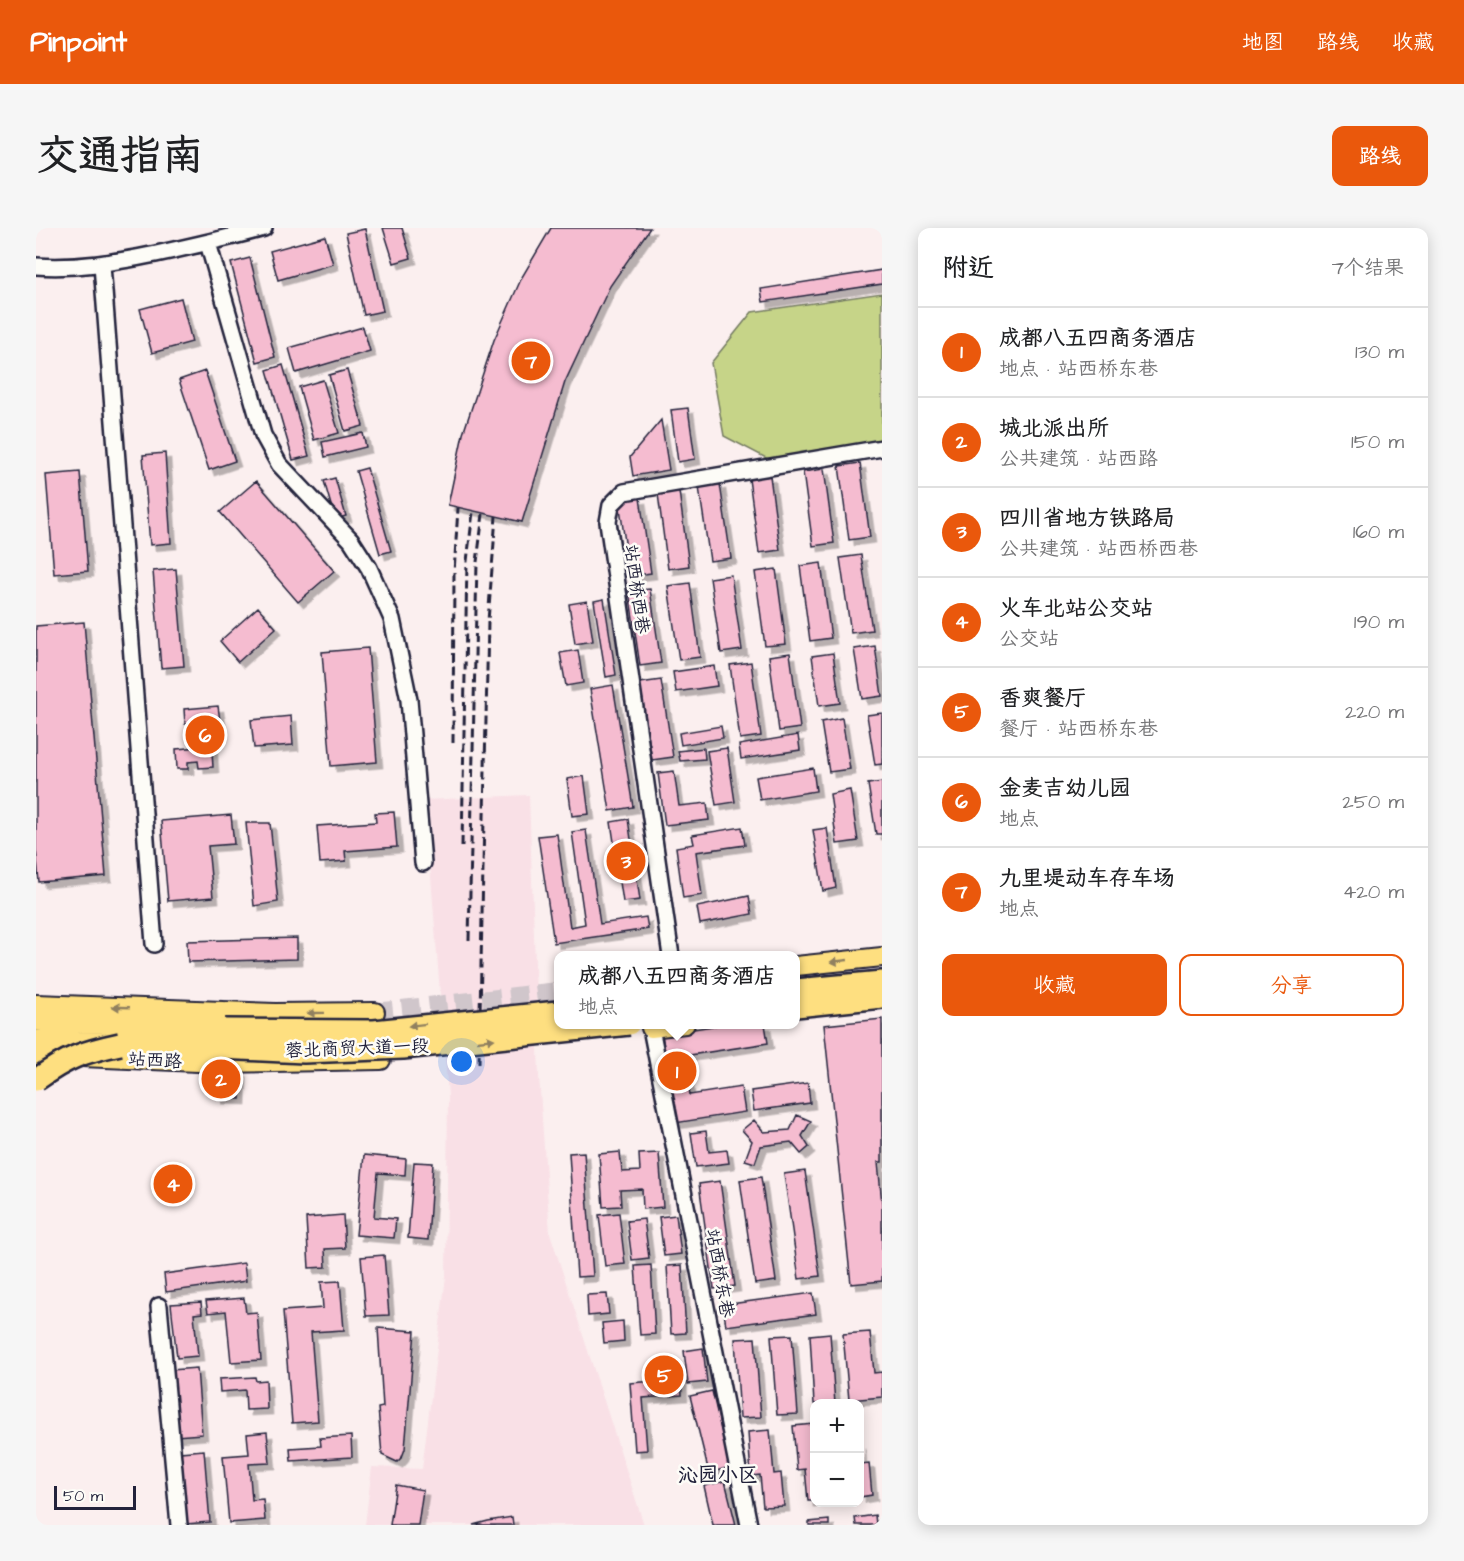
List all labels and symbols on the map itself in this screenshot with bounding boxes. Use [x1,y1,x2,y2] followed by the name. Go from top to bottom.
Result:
[512,338,550,384] pin: 7
[618,543,655,635] street label: 站西桥西巷
[186,712,224,758] pin: 6
[606,838,646,884] pin: 3
[829,956,848,966] one-way arrow
[112,1003,131,1012] one-way arrow
[307,1008,326,1018] one-way arrow
[407,1021,426,1030] one-way arrow
[285,1033,429,1064] street label: 蓉北商贸大道一段
[476,1035,495,1045] one-way arrow
[127,1047,183,1074] street label: 站西路
[447,1047,476,1076] your location
[658,1048,696,1094] pin: 1
[202,1056,240,1102] pin: 2
[154,1162,192,1206] pin: 4
[699,1227,740,1320] street label: 站西桥东巷
[644,1352,684,1398] pin: 5
[678,1461,758,1489] district label: 沁园小区
[54,1483,136,1510] scale bar

